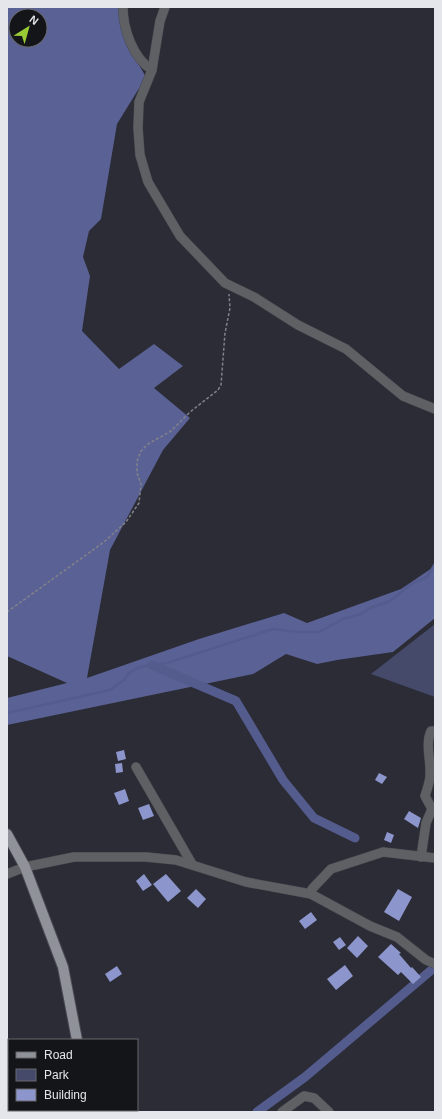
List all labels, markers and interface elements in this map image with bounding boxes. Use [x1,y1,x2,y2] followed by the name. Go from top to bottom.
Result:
[8,8,48,48] north arrow
[27,13,41,27] text: N
[8,1039,138,1111] legend
[44,1048,73,1062] text: Road
[44,1068,70,1082] text: Park
[44,1088,87,1102] text: Building

